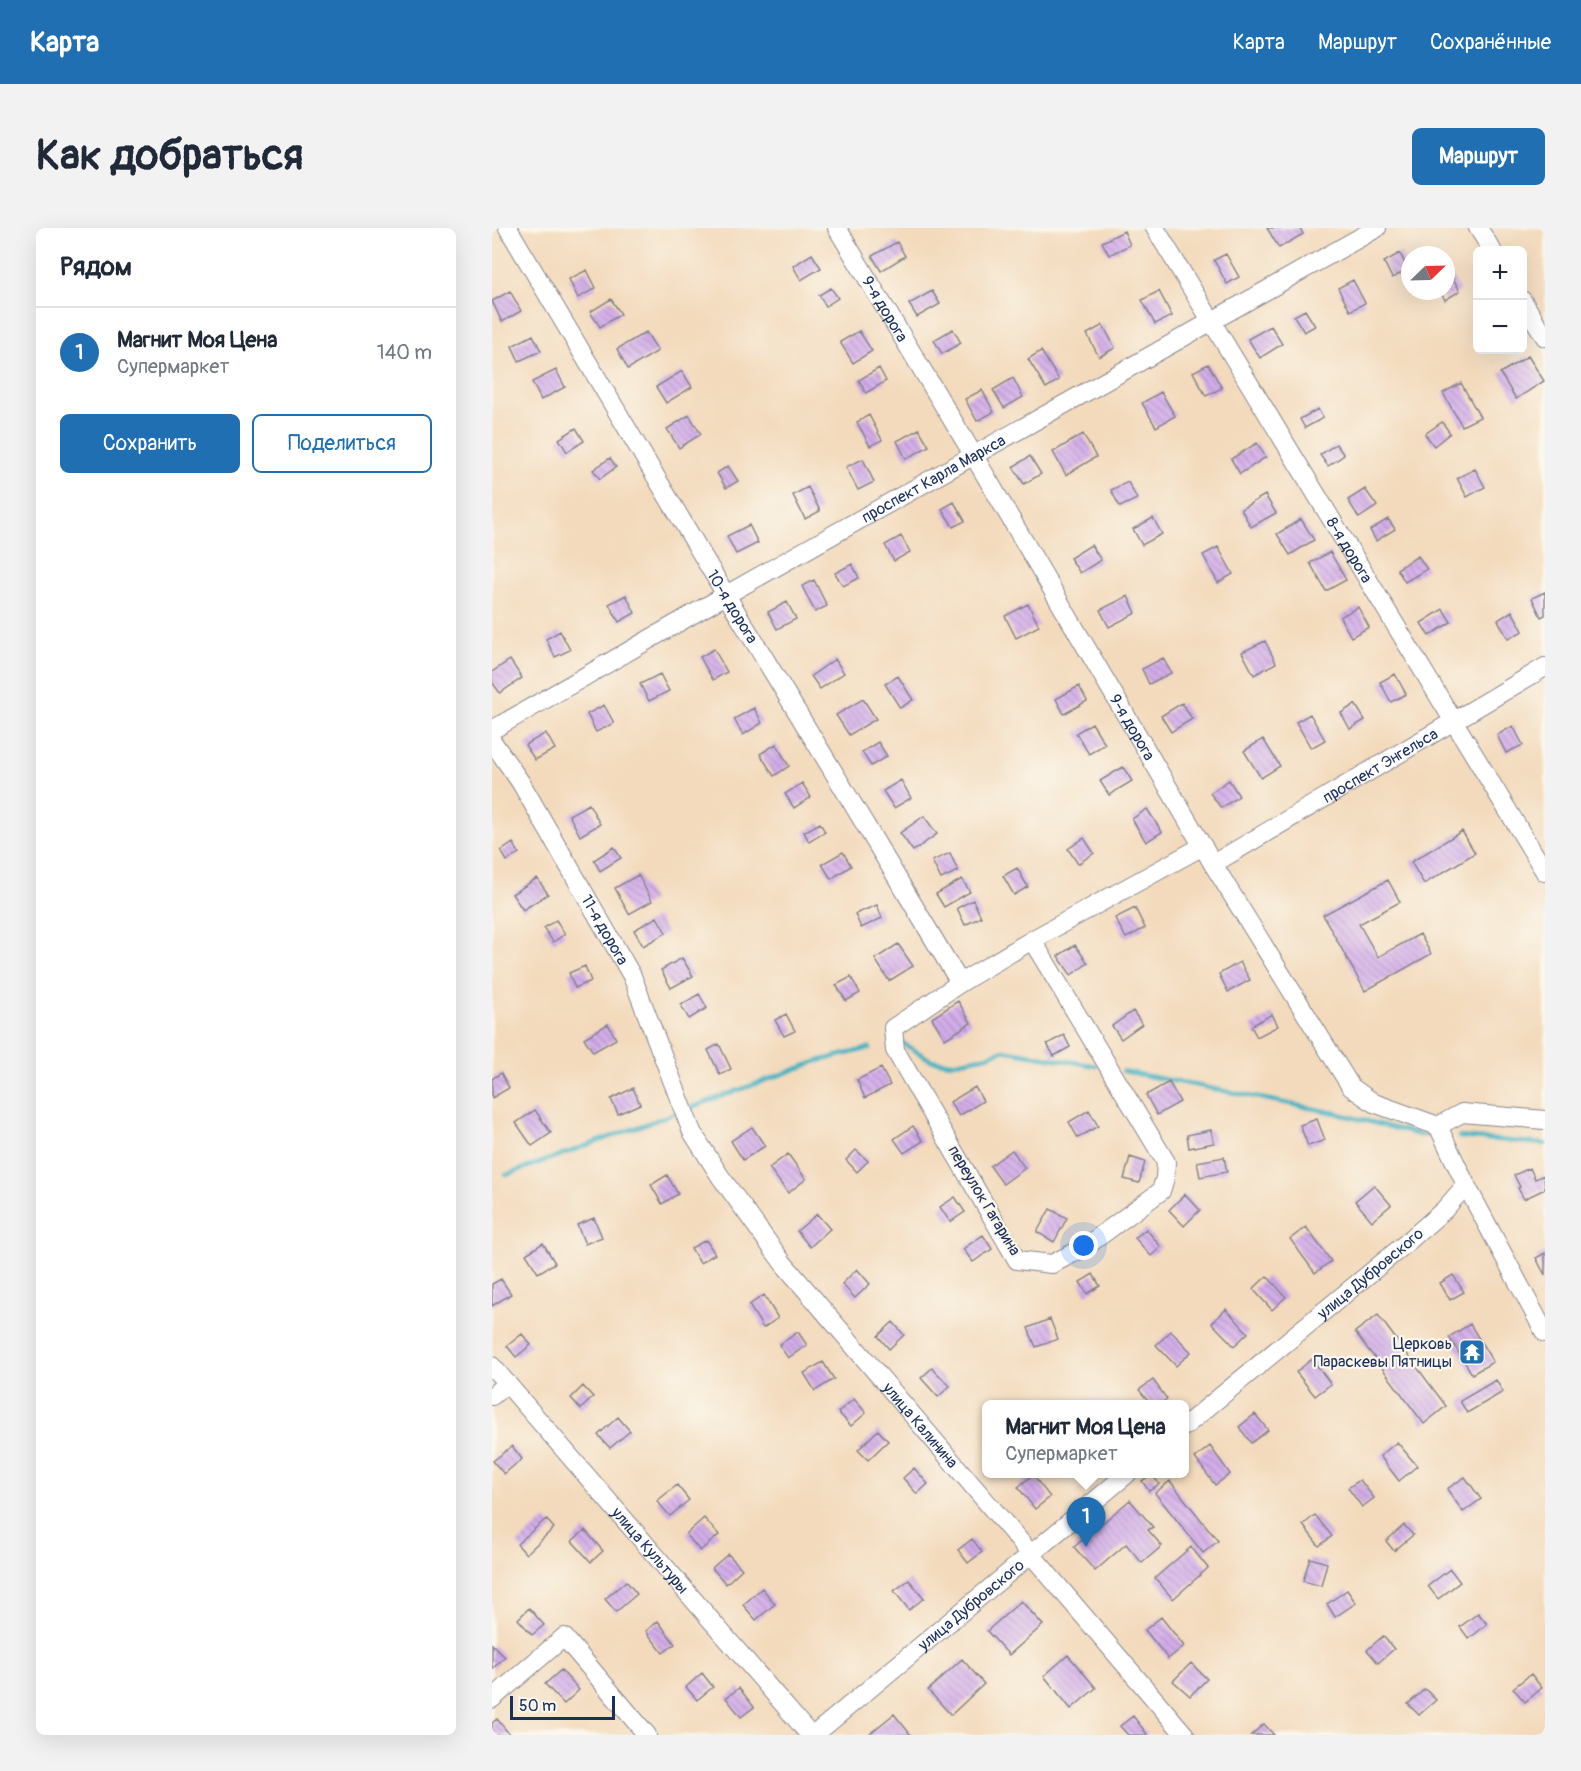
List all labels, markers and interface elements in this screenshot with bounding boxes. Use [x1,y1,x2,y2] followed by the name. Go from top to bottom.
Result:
[30,25,99,60] text: Карта
[1233,29,1285,56] text: Карта
[1318,29,1397,56] text: Маршрут
[1430,29,1551,56] text: Сохранённые
[1412,128,1545,185] button: Маршрут
[36,130,303,182] text: Как добраться
[1401,246,1455,300] north arrow
[1473,246,1527,354] map controls
[1473,246,1527,300] button: +
[60,251,132,283] text: Рядом
[857,272,912,346] street label: 9-я дорога
[1473,300,1527,354] button: −
[117,326,278,354] text: Магнит Моя Цена
[76,340,83,365] text: 1
[377,340,432,365] text: 140 m
[117,354,229,379] text: Супермаркет
[60,414,240,473] button: Сохранить
[252,414,432,473] button: Поделиться
[858,431,1009,528] street label: проспект Карла Маркса
[1321,514,1376,587] street label: 8-я дорога
[702,566,762,647] street label: 10-я дорога
[1105,691,1159,764] street label: 9-я дорога
[1319,724,1442,808] street label: проспект Энгельса
[576,891,632,969] street label: 11-я дорога
[943,1142,1025,1259] street label: переулок Гагарина
[1313,1224,1428,1324] street label: улица Дубровского
[1069,1231,1098,1260] your location
[1314,1334,1452,1372] place label: Церковь Параскевы Пятницы
[1457,1337,1487,1367] temple icon: Церковь Параскевы Пятницы
[877,1378,962,1472] street label: улица Калинина
[982,1400,1189,1478] popup
[1005,1413,1166,1441] text: Магнит Моя Цена
[1005,1441,1118,1466] text: Супермаркет
[1066,1498,1106,1547] pin: 1
[606,1503,693,1598] street label: улица Культуры
[913,1555,1029,1656] street label: улица Дубровского
[510,1693,615,1720] scale bar
[519,1696,556,1716] text: 50 m

